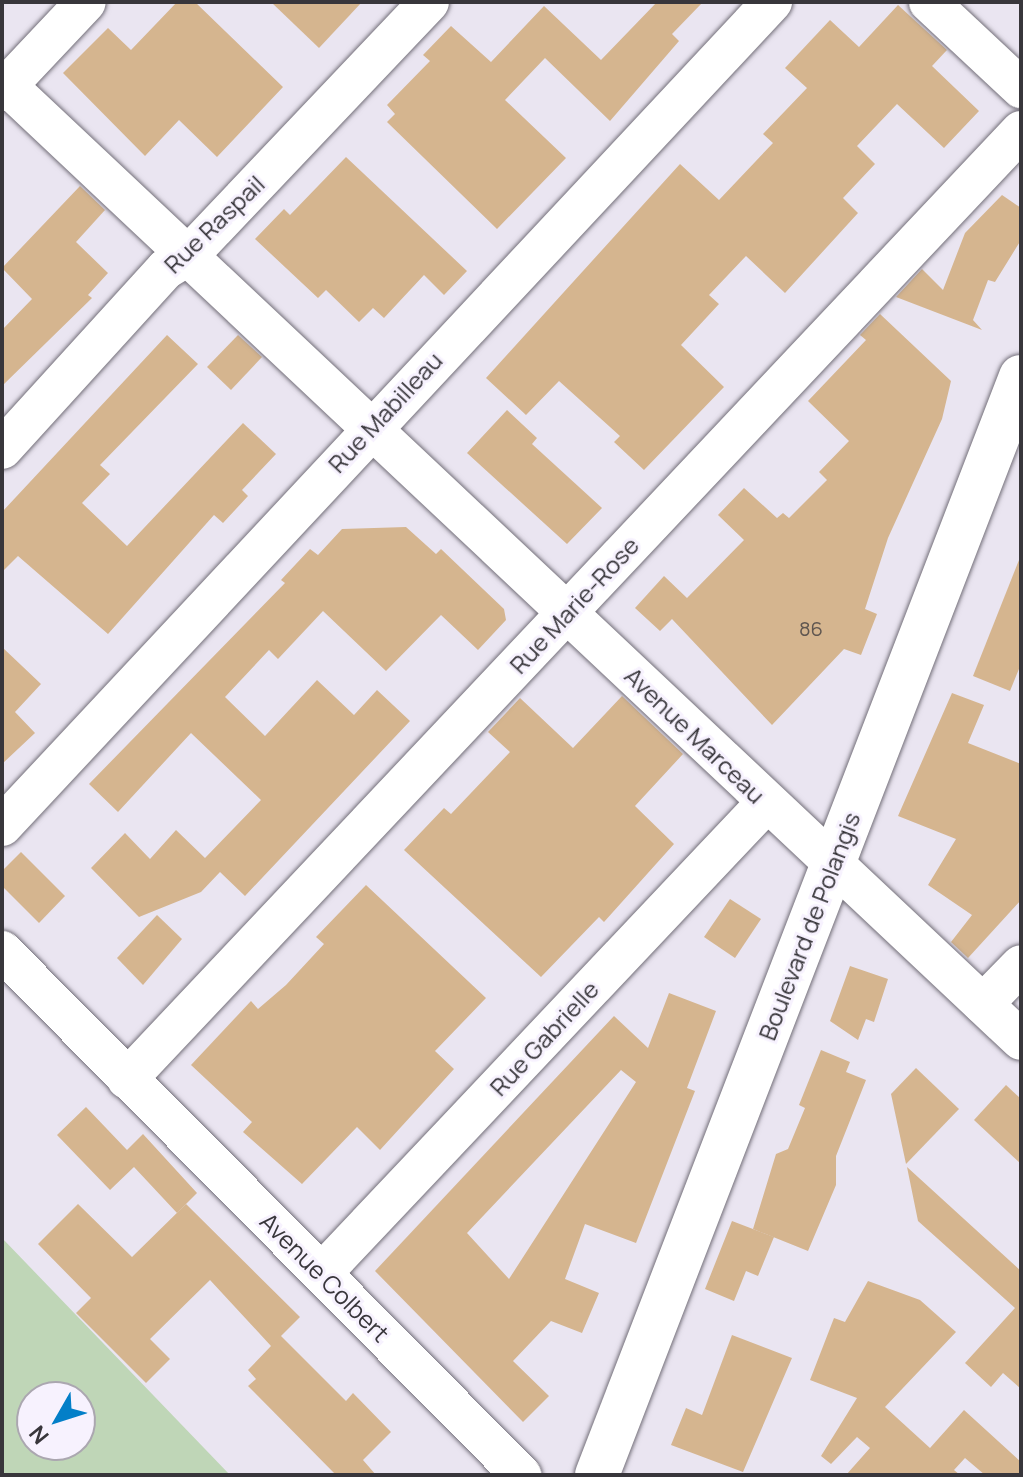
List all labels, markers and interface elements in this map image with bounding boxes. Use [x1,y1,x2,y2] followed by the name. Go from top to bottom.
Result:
[158,169,270,279] street label: Rue Raspail
[322,346,448,478] street label: Rue Mabilleau
[503,531,645,679] street label: Rue Marie-Rose
[799,616,823,640] house number: 86
[619,661,771,809] street label: Avenue Marceau
[752,808,866,1044] street label: Boulevard de Polangis
[484,975,604,1101] street label: Rue Gabrielle
[255,1207,395,1347] street label: Avenue Colbert
[16,1381,96,1461] north arrow
[22,1419,56,1450] text: N

